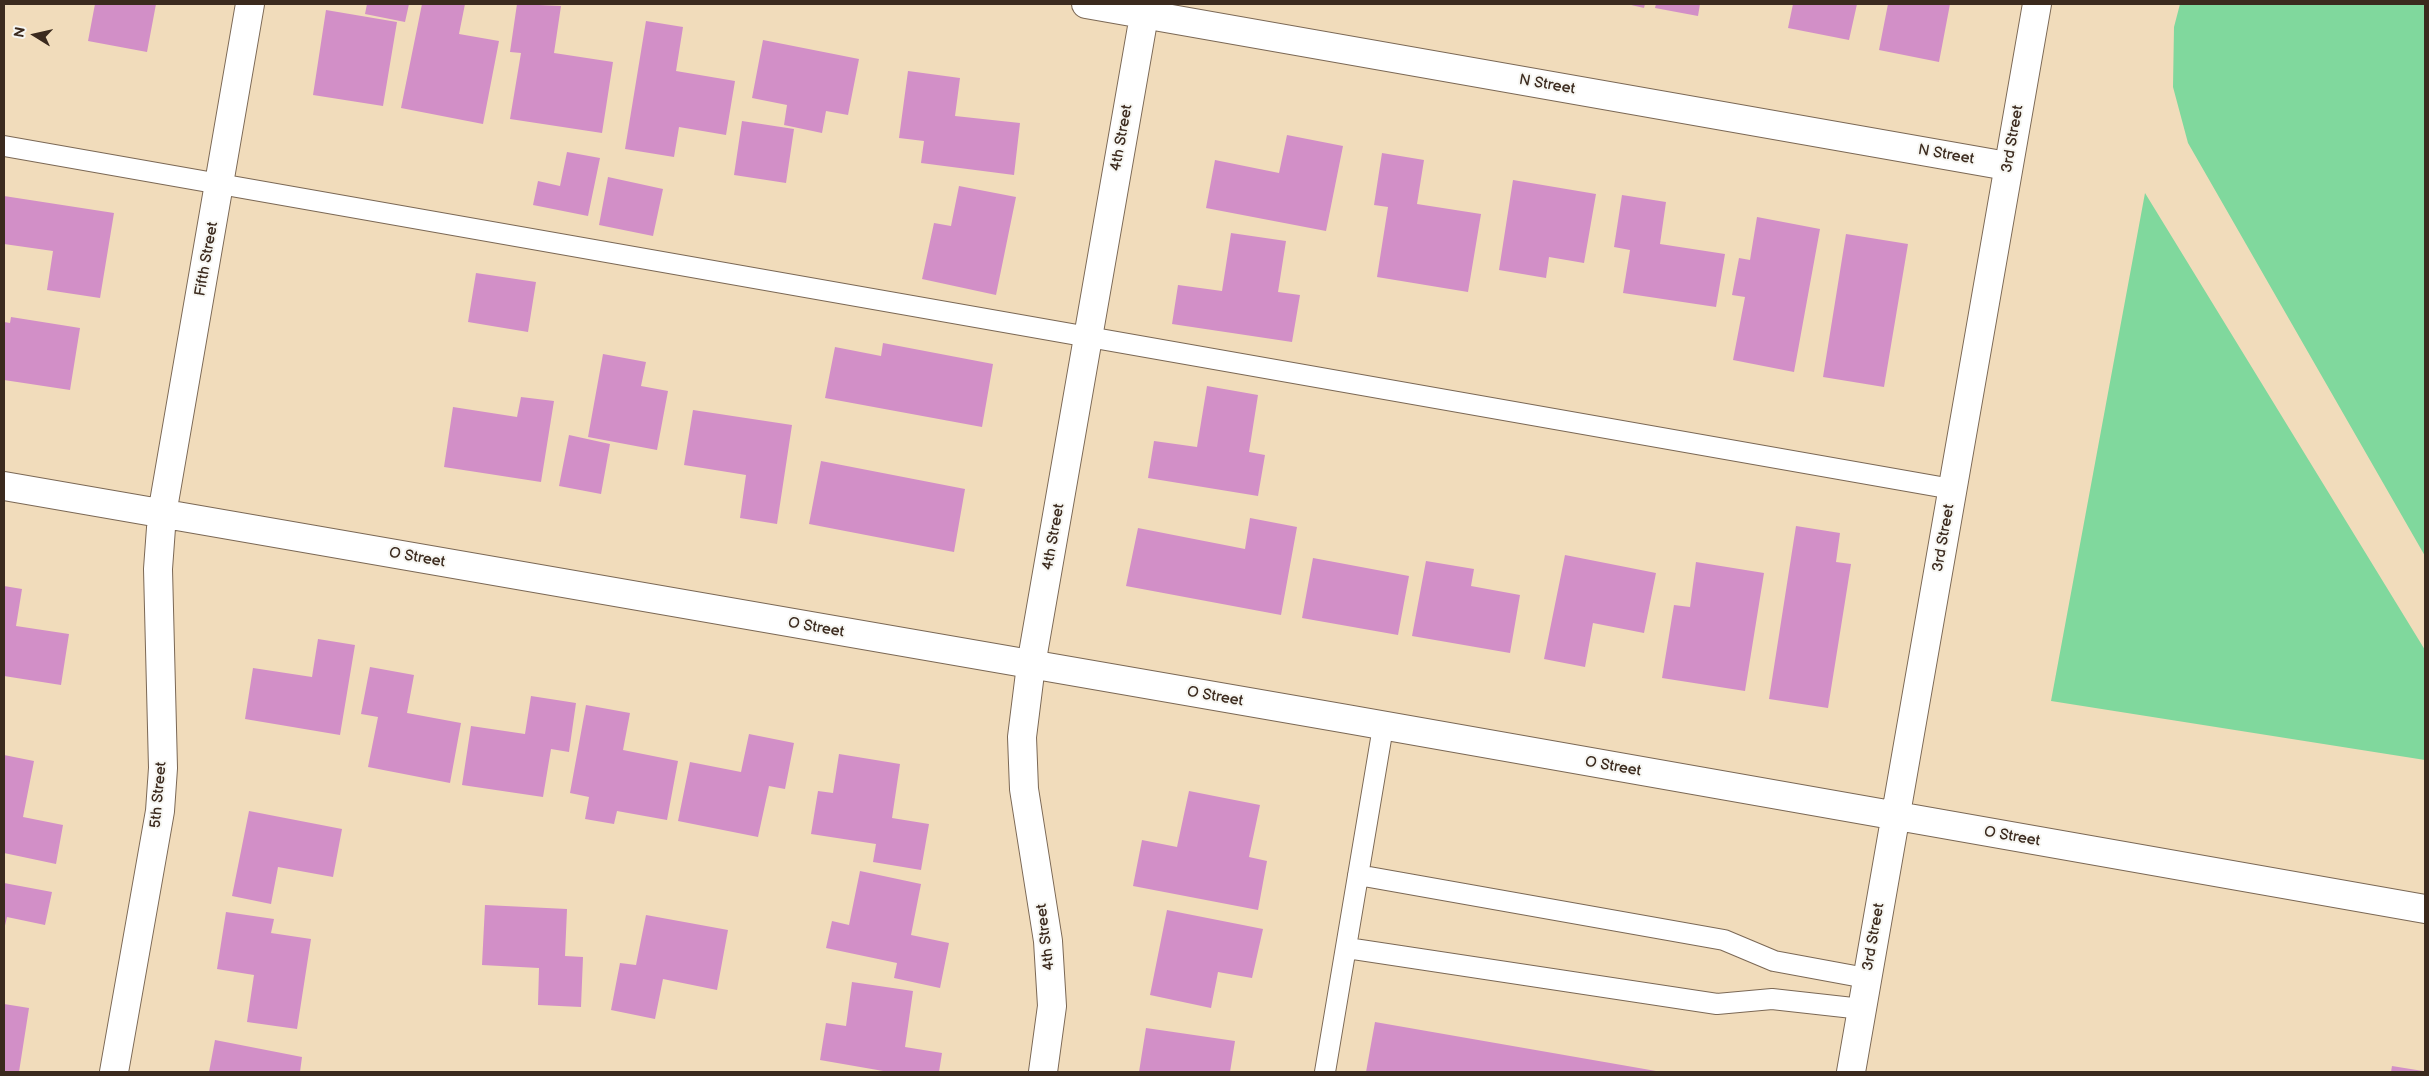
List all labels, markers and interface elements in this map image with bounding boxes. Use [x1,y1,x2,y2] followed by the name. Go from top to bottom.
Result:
[10,10,60,60] north arrow
[10,26,29,39] text: N
[1518,71,1576,99] street label: N Street
[1107,103,1137,173] street label: 4th Street
[1998,104,2028,174] street label: 3rd Street
[1917,141,1975,169] street label: N Street
[192,220,222,298] street label: Fifth Street
[1039,502,1069,572] street label: 4th Street
[1929,503,1959,573] street label: 3rd Street
[388,544,446,572] street label: O Street
[787,614,845,642] street label: O Street
[1186,683,1244,711] street label: O Street
[1584,753,1642,781] street label: O Street
[147,761,171,829] street label: 5th Street
[1983,823,2041,851] street label: O Street
[1859,902,1889,972] street label: 3rd Street
[1033,903,1059,971] street label: 4th Street

